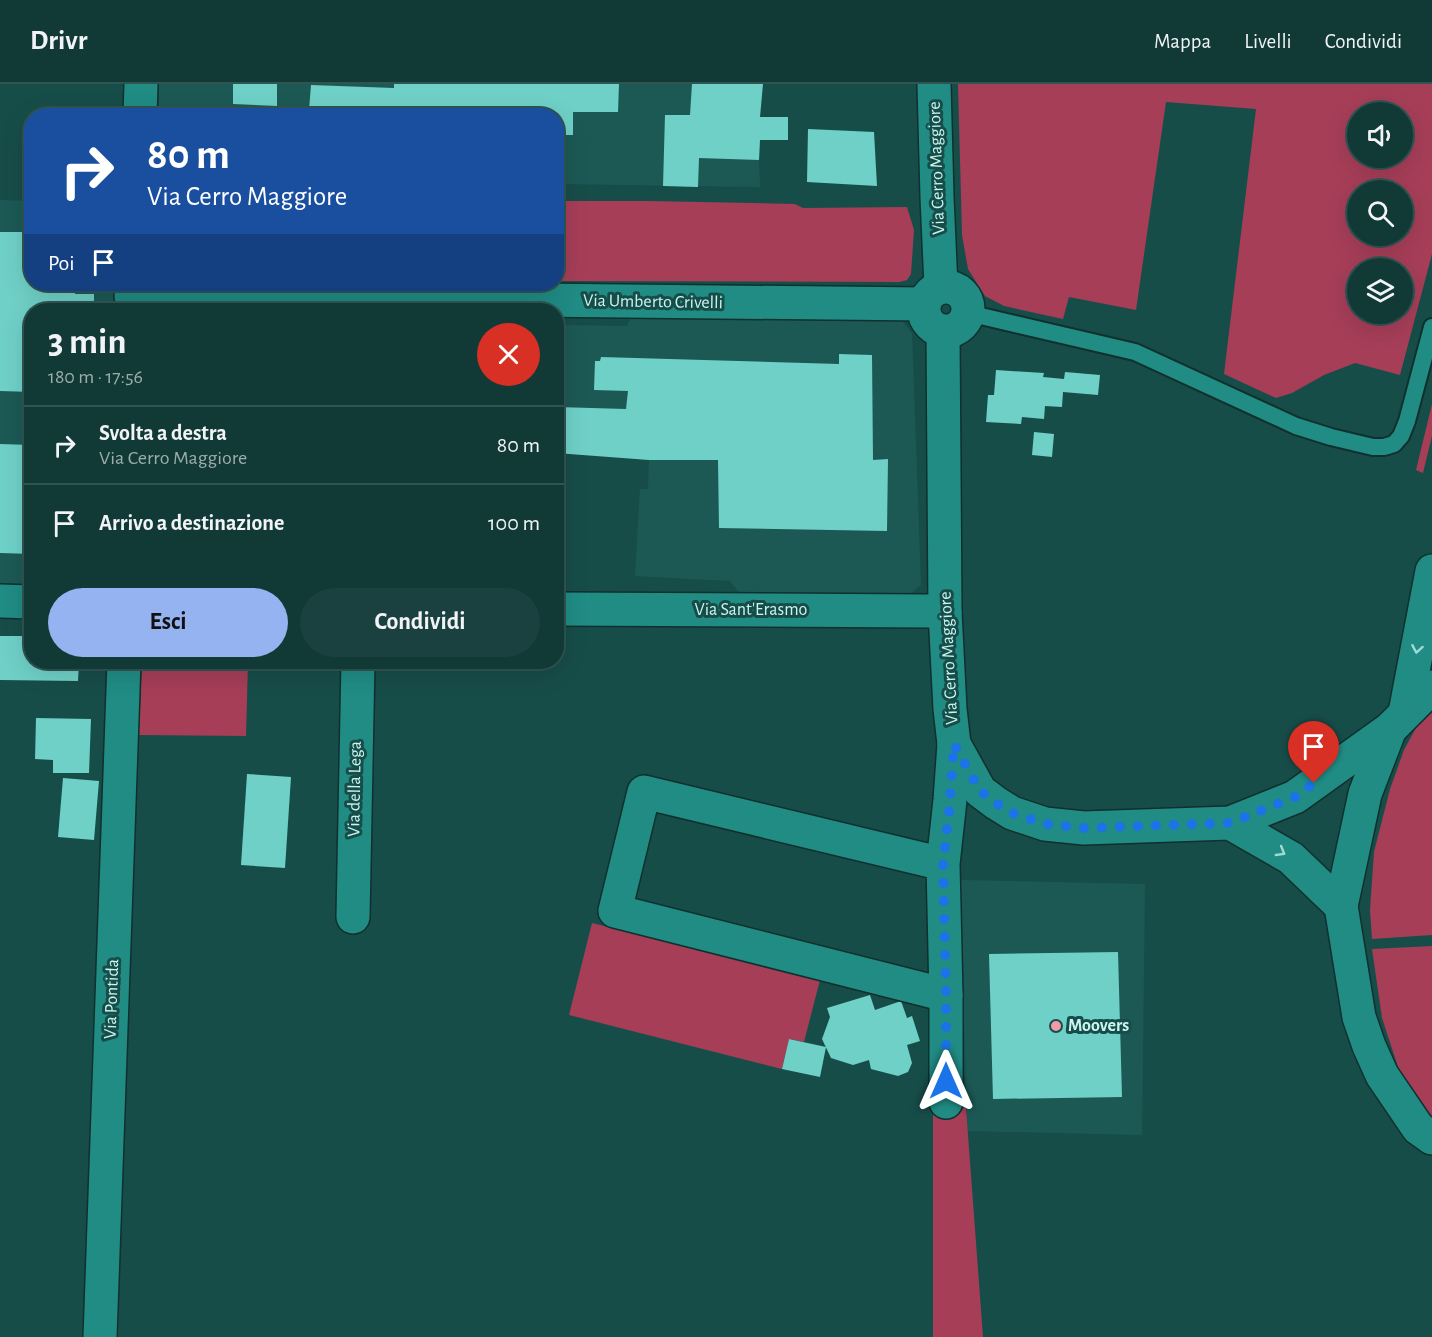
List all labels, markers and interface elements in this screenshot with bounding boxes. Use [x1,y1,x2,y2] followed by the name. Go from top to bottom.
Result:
[30,27,87,55] text: Drivr
[1154,31,1211,52] text: Mappa
[1244,31,1292,52] text: Livelli
[1325,31,1402,52] text: Condividi
[926,101,948,235] street label: Via Cerro Maggiore
[1347,102,1413,324] map controls
[1347,102,1413,168] button: sound
[48,132,126,210] icon: right
[147,134,230,176] text: 80 m
[1347,180,1413,246] button: search
[147,183,347,210] text: Via Cerro Maggiore
[87,246,120,279] icon: arrive
[48,252,75,274] text: Poi
[1347,258,1413,324] button: layers
[583,292,723,312] street label: Via Umberto Crivelli
[477,323,540,386] button: close
[48,324,126,360] text: 3 min
[48,367,143,387] text: 180 m · 17:56
[99,422,227,444] text: Svolta a destra
[48,429,81,462] icon: right
[497,434,540,456] text: 80 m
[99,448,247,468] text: Via Cerro Maggiore
[48,507,81,540] icon: arrive
[99,512,284,534] text: Arrivo a destinazione
[488,512,540,534] text: 100 m
[48,588,288,657] button: Esci
[300,588,540,657] button: Condividi
[937,591,961,725] street label: Via Cerro Maggiore
[695,601,808,619] street label: Via Sant'Erasmo
[1411,644,1424,654] one-way arrow
[1288,721,1339,783] pin
[1297,730,1330,763] icon: arrive
[345,741,365,837] street label: Via della Lega
[1275,845,1285,856] one-way arrow
[102,959,122,1039] street label: Via Pontida
[1068,1017,1129,1035] place label: Moovers
[1049,1019,1063,1033] marker: Moovers
[914,1049,978,1113] position arrow

